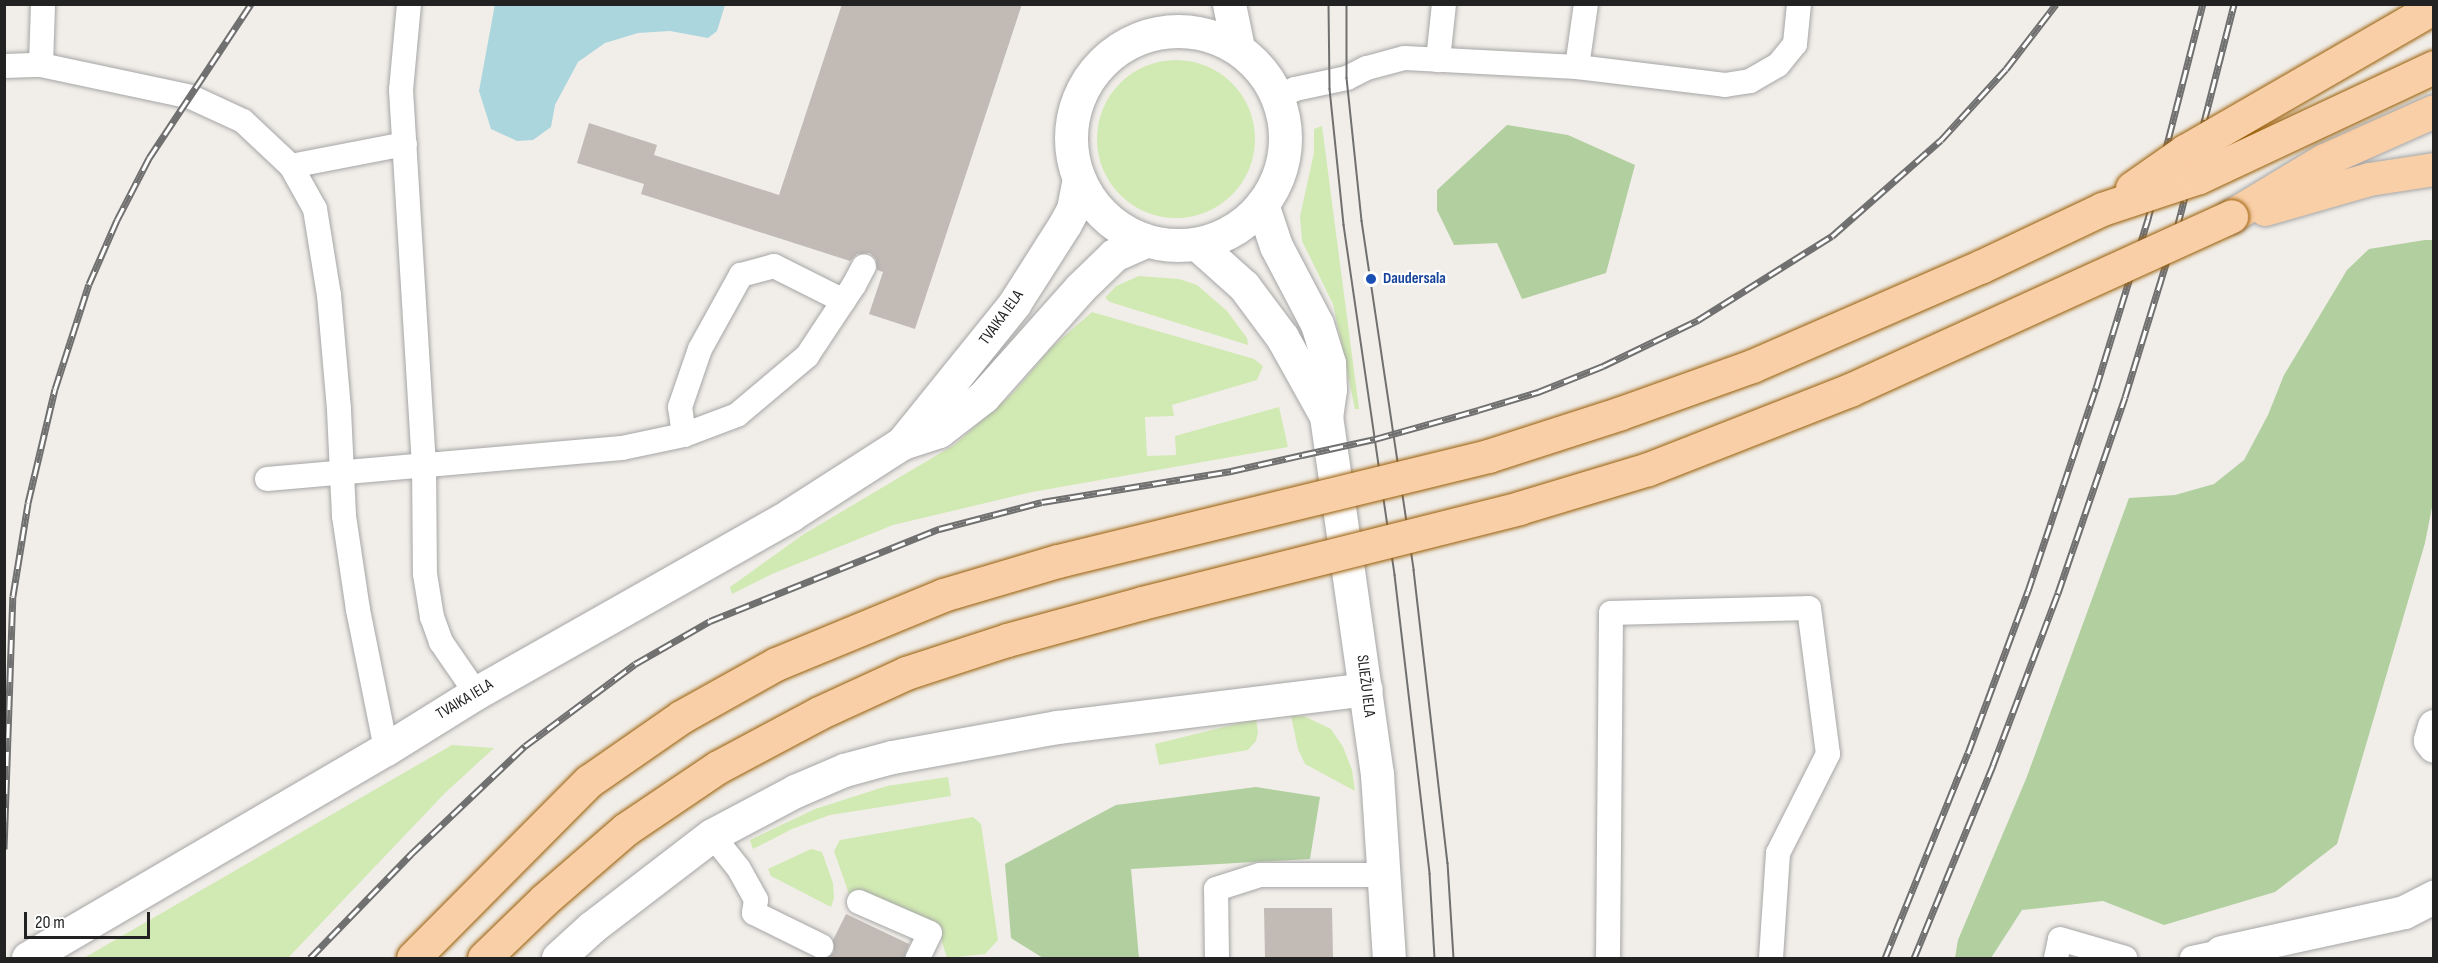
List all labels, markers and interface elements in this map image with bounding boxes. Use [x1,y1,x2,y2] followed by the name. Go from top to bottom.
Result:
[1383,269,1446,289] place label: Daudersala
[1364,272,1378,286] marker: Daudersala
[976,287,1028,349] street label: TVAIKA IELA
[1352,654,1378,718] street label: SLIEŽU IELA
[433,676,497,724] street label: TVAIKA IELA
[27,900,153,938] scale bar
[35,912,65,933] text: 20 m

